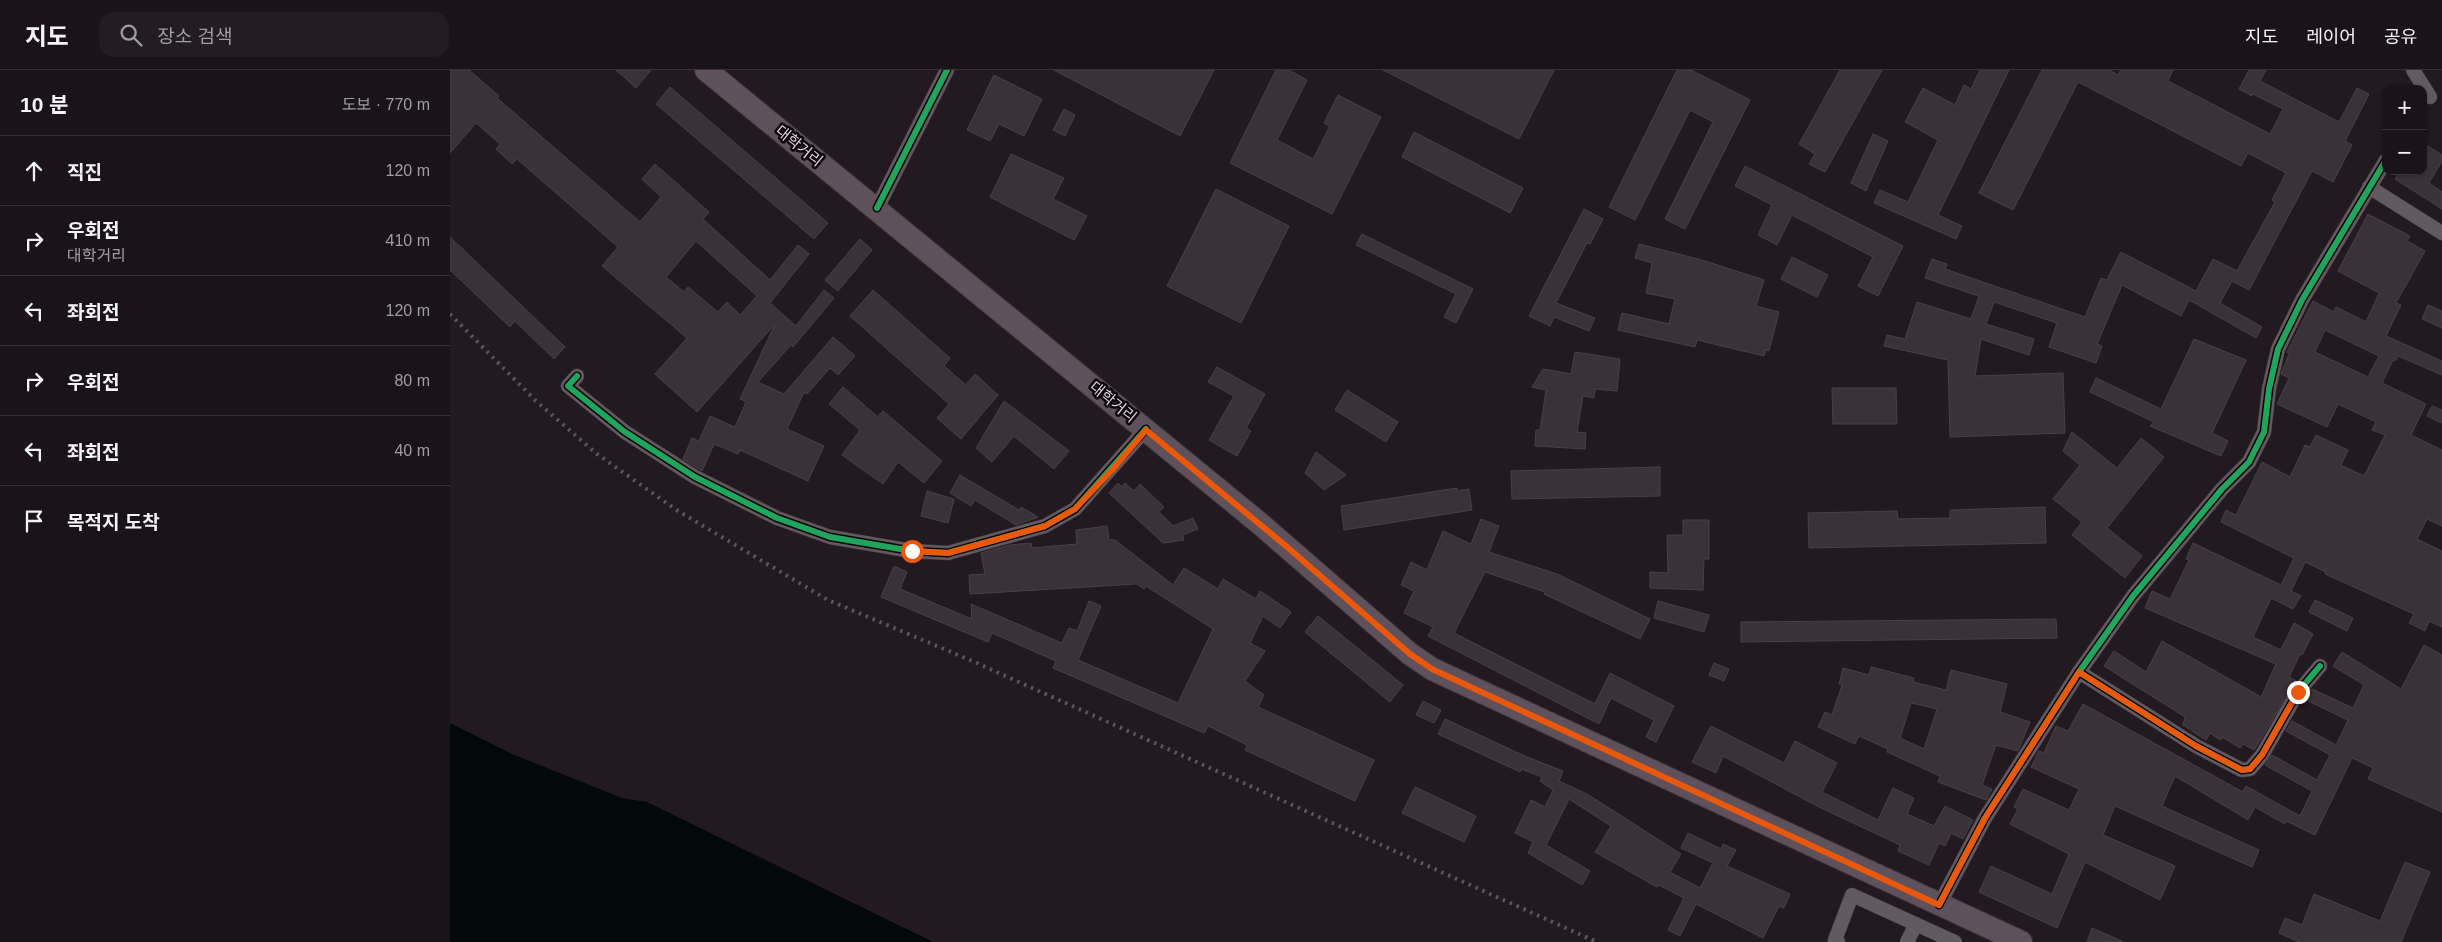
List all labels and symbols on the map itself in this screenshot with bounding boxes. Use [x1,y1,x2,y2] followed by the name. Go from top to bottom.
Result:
[773,122,826,170] street label: 대학거리
[1087,378,1140,426] street label: 대학거리
[901,540,924,563] route start
[2287,681,2310,704] route end

